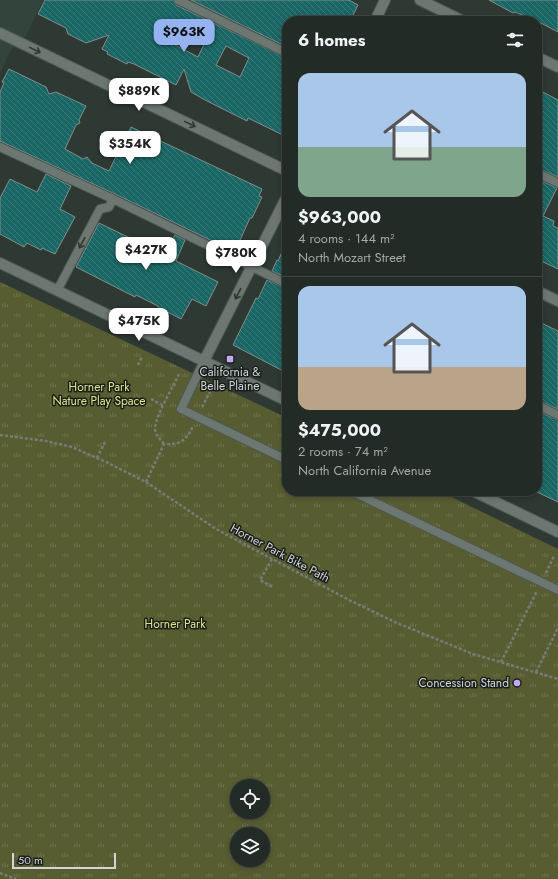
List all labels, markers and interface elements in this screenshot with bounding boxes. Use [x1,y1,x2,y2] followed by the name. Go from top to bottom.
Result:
[156,19,212,53] pin: $963K
[163,22,205,41] text: $963K
[298,28,366,52] text: 6 homes
[504,29,526,51] icon: filters
[29,47,41,54] one-way arrow
[111,78,167,112] pin: $889K
[118,81,160,100] text: $889K
[376,99,448,171] icon: home
[184,121,196,128] one-way arrow
[102,131,158,165] pin: $354K
[109,134,151,153] text: $354K
[298,205,381,229] text: $963,000
[298,229,395,248] text: 4 rooms · 144 m²
[78,237,85,249] one-way arrow
[118,237,174,271] pin: $427K
[125,240,167,259] text: $427K
[208,240,264,274] pin: $780K
[215,243,257,262] text: $780K
[298,248,406,267] text: North Mozart Street
[234,287,241,299] one-way arrow
[111,308,167,342] pin: $475K
[118,311,160,330] text: $475K
[376,312,448,384] icon: home
[225,354,235,364] marker: California & Belle Plaine
[200,363,260,395] place label: California & Belle Plaine
[52,378,146,410] park label: Horner Park Nature Play Space
[298,418,381,442] text: $475,000
[298,442,388,461] text: 2 rooms · 74 m²
[298,461,431,480] text: North California Avenue
[227,519,333,587] street label: Horner Park Bike Path
[145,615,206,633] park label: Horner Park
[418,674,509,692] place label: Concession Stand
[512,678,522,688] marker: Concession Stand
[230,779,270,867] map controls
[230,779,270,819] button: locate
[230,827,270,867] button: layers
[12,851,116,870] scale bar
[18,852,43,868] text: 50 m

